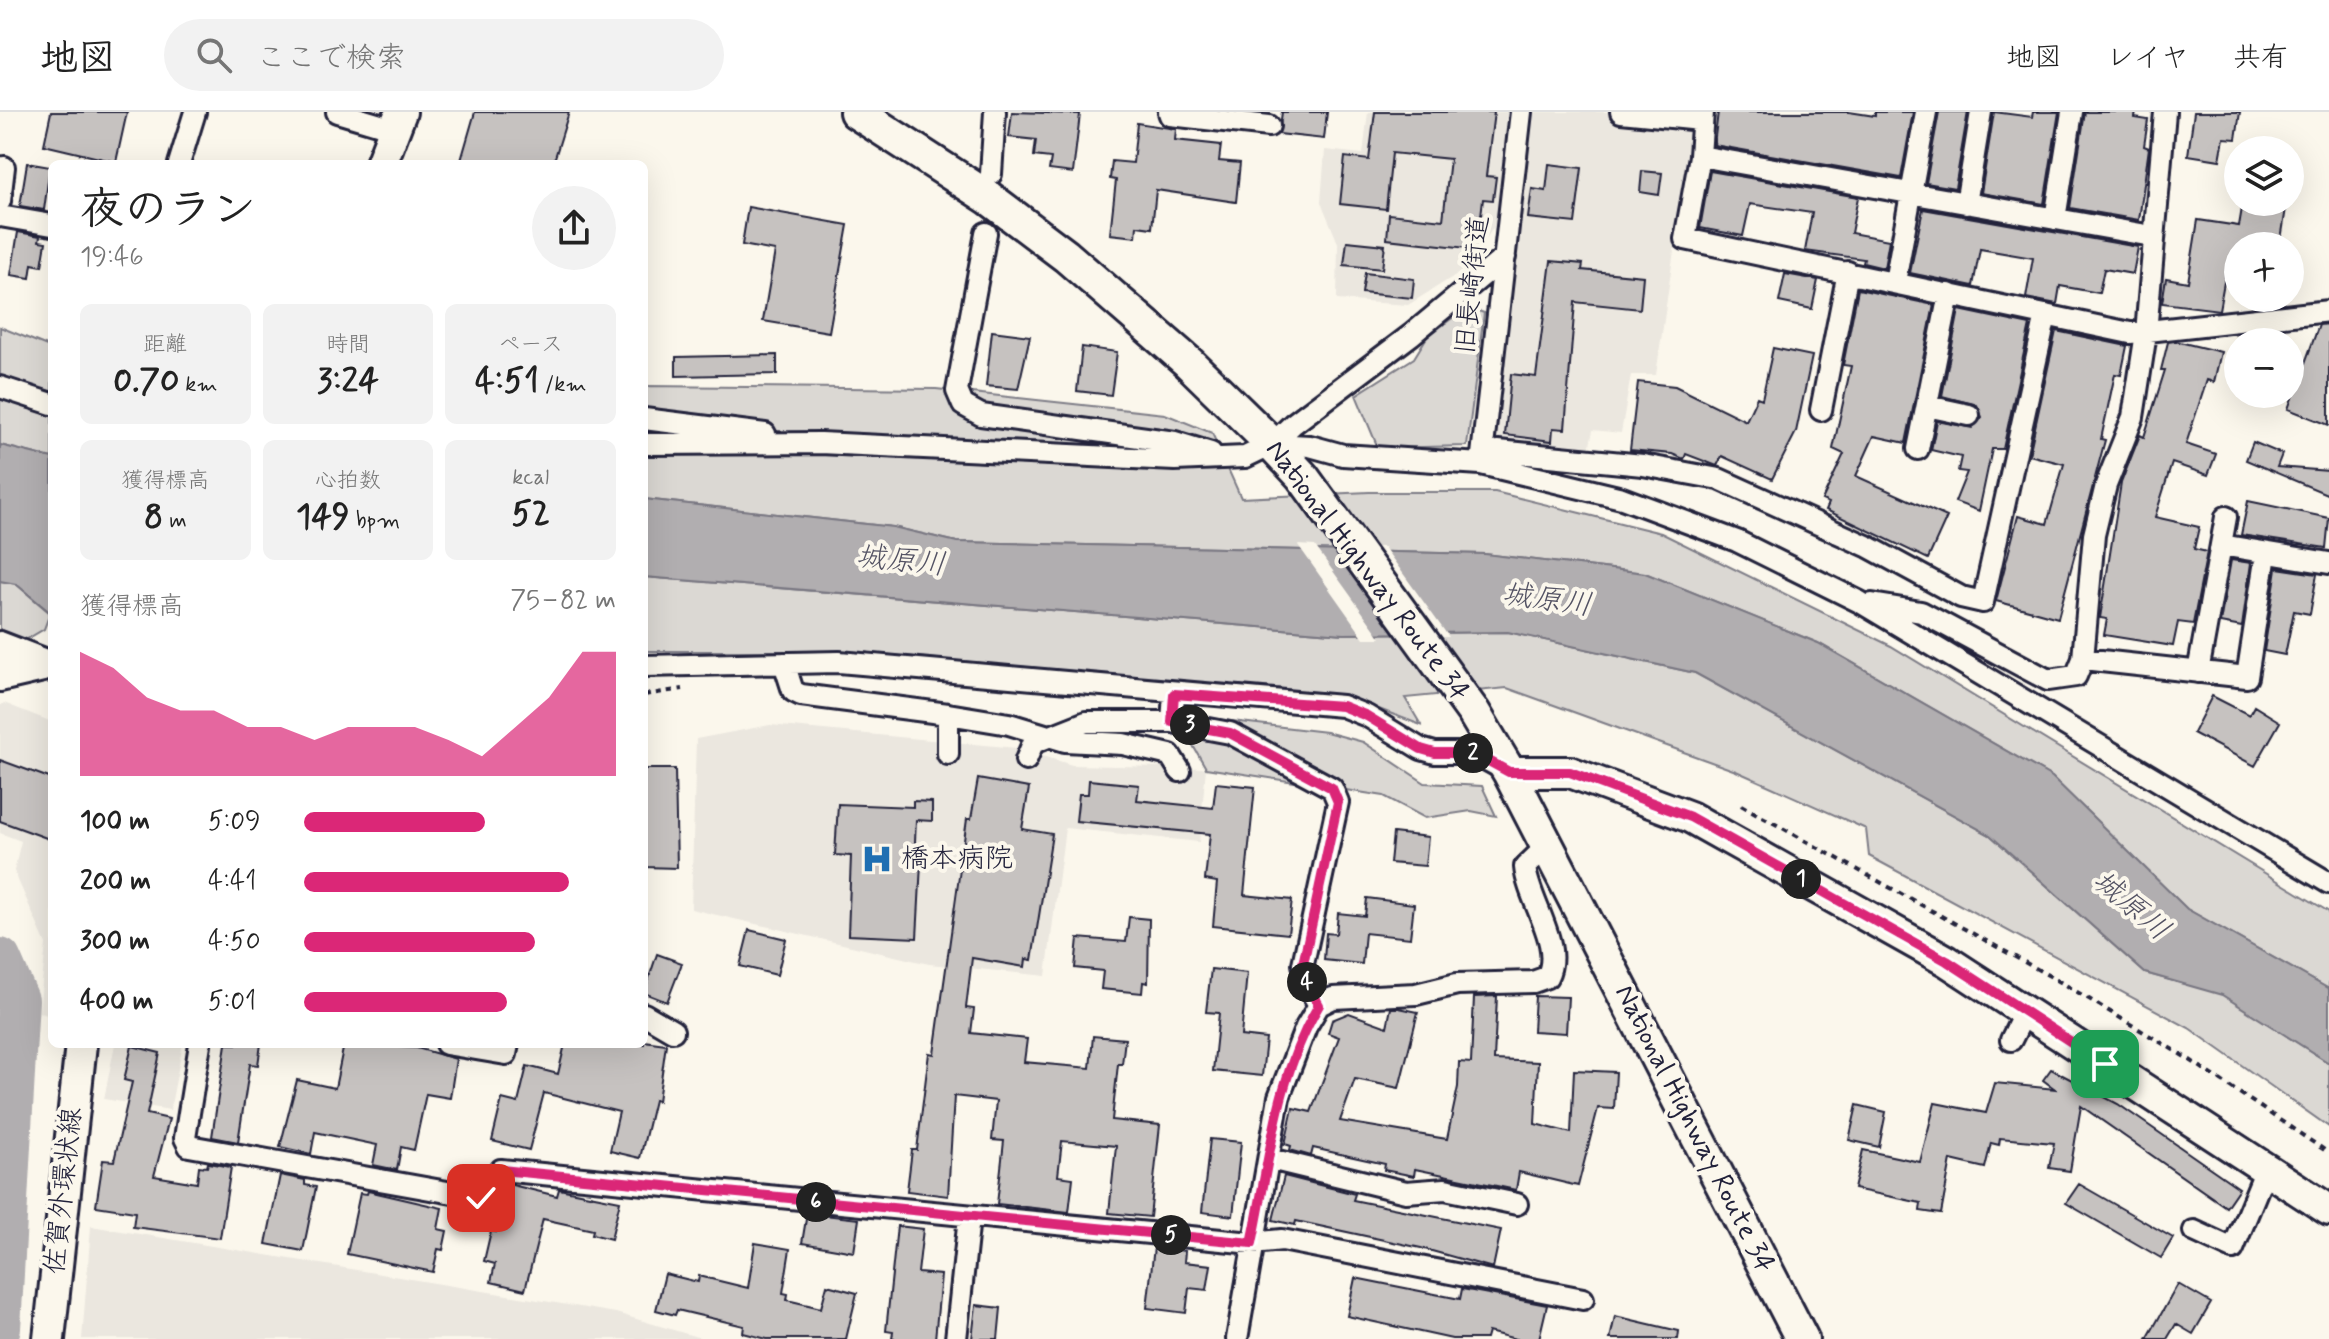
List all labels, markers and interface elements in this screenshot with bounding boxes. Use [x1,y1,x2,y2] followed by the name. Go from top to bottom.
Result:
[164,19,724,91] search box
[192,33,236,77] icon: search
[40,35,116,84] text: 地図
[256,39,406,78] text: ここで検索
[2006,40,2062,77] text: 地図
[2106,40,2189,77] text: レイヤ
[2233,40,2289,77] text: 共有
[2224,136,2304,408] map controls
[2224,136,2304,216] button: layers
[80,182,256,240] text: 夜のラン
[532,186,616,270] button: share
[1447,213,1499,357] street label: 旧長崎街道
[2224,232,2304,312] button: +
[80,241,144,275] text: 19:46
[2224,328,2304,408] button: −
[143,331,187,359] text: 距離
[326,331,370,359] text: 時間
[498,331,563,359] text: ペース
[113,359,179,404] text: 0.70
[317,359,379,404] text: 3:24
[475,359,539,404] text: 4:51
[179,371,217,399] text: km
[539,371,586,399] text: /km
[1256,433,1478,709] street label: National Highway Route 34
[512,464,549,492] text: kcal
[121,467,209,495] text: 獲得標高
[315,467,381,495] text: 心拍数
[511,492,550,537] text: 52
[144,495,163,540] text: 8
[296,495,350,540] text: 149
[163,507,187,535] text: m
[350,507,400,535] text: bpm
[854,537,948,585] water label: 城原川
[1500,574,1594,626] water label: 城原川
[510,584,616,618] text: 75–82 m
[80,590,184,624] text: 獲得標高
[1170,705,1210,745] pin: 3
[1185,711,1195,739] text: 3
[1453,733,1493,773] pin: 2
[1468,739,1478,767] text: 2
[80,805,150,839] text: 100 m
[208,805,261,839] text: 5:09
[901,841,1013,878] place label: 橋本病院
[860,842,894,876] hospital icon: 橋本病院
[1781,859,1821,899] pin: 1
[2084,862,2178,950] water label: 城原川
[80,865,151,899] text: 200 m
[208,865,256,899] text: 4:41
[1796,865,1806,893] text: 1
[80,925,150,959] text: 300 m
[208,925,261,959] text: 4:50
[1287,962,1327,1002] pin: 4
[1301,968,1313,996] text: 4
[1605,979,1783,1279] street label: National Highway Route 34
[80,985,153,1019] text: 400 m
[208,985,256,1019] text: 5:01
[2071,1030,2139,1098] pin
[2083,1042,2127,1086] icon: arrive
[37,1106,91,1276] street label: 佐賀外環状線
[447,1164,515,1232] pin
[459,1176,503,1220] icon: check
[796,1182,836,1222] pin: 6
[810,1188,822,1216] text: 6
[1151,1215,1191,1255] pin: 5
[1164,1221,1178,1249] text: 5

